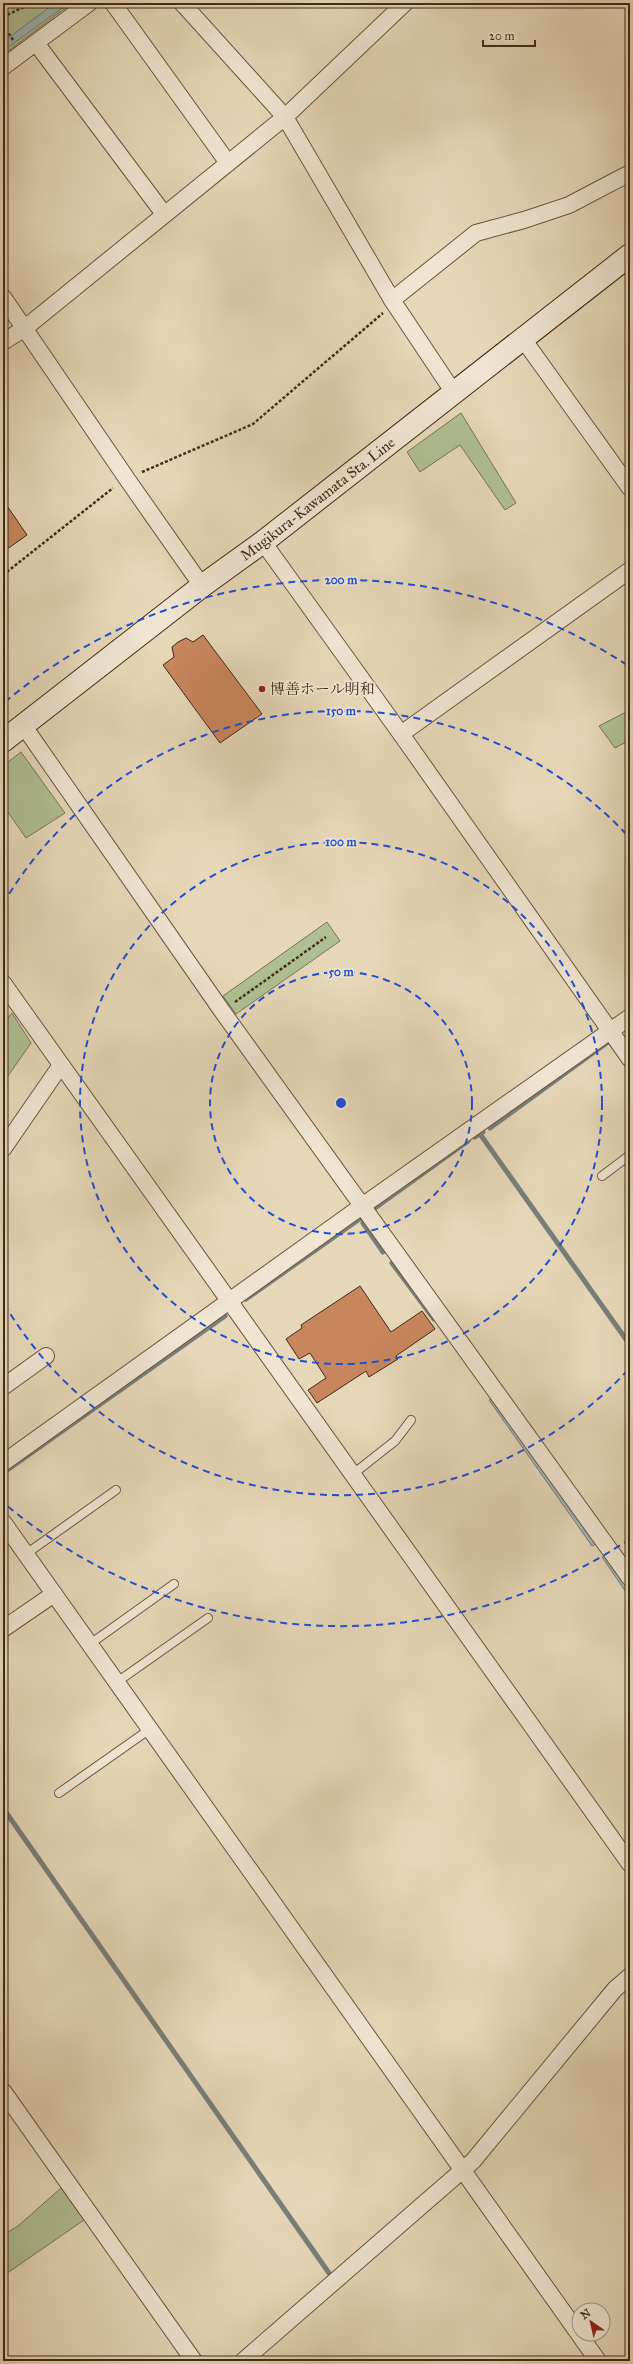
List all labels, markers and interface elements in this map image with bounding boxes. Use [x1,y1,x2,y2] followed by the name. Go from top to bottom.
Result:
[483,22,535,48] scale bar
[489,29,515,43] text: 20 m
[237,433,399,564] street label: Mugikura-Kawamata Sta. Line
[325,573,358,587] text: 200 m
[270,680,375,698] place label: 博善ホール明和
[257,684,267,694] marker: 博善ホール明和
[326,704,357,718] text: 150 m
[325,835,358,849] text: 100 m
[328,965,355,979] text: 50 m
[334,1096,348,1110] centre of rings
[571,2302,611,2342] north arrow
[578,2306,594,2322] text: N

